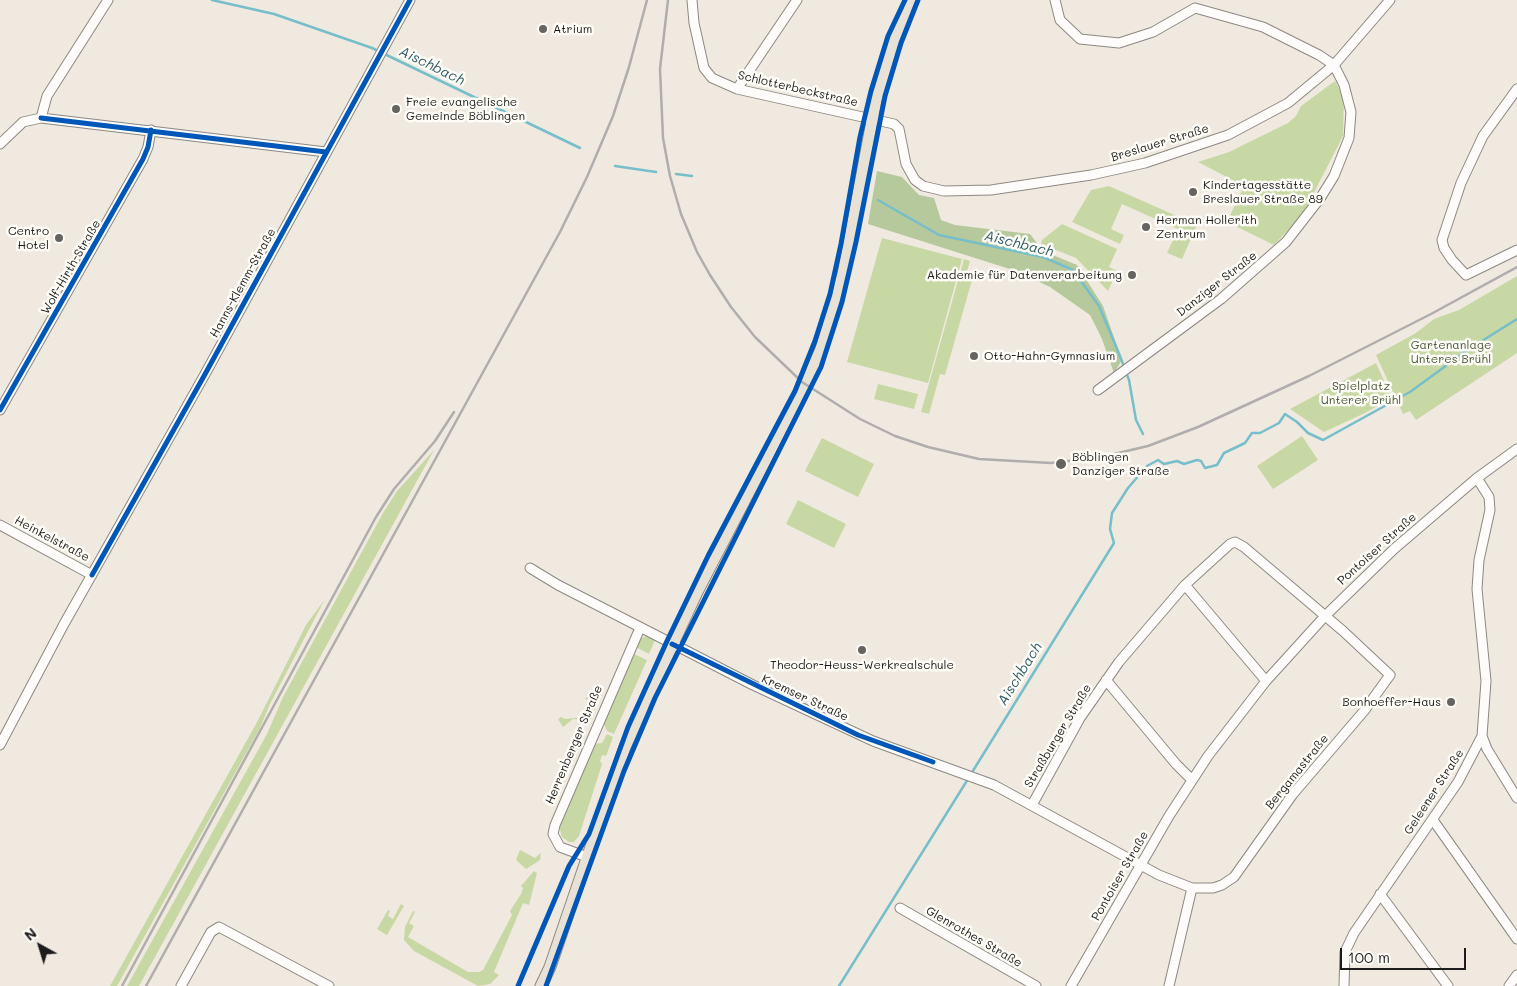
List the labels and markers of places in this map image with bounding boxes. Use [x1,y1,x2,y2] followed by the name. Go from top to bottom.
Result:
[553,22,592,36] place label: Atrium
[537,23,549,35] marker: Atrium
[406,95,525,123] place label: Freie evangelische Gemeinde Böblingen
[390,103,402,115] marker: Freie evangelische Gemeinde Böblingen
[1203,178,1323,206] place label: Kindertagesstätte Breslauer Straße 89
[1187,186,1199,198] marker: Kindertagesstätte Breslauer Straße 89
[1156,213,1256,241] place label: Herman Hollerith Zentrum
[1140,221,1152,233] marker: Herman Hollerith Zentrum
[8,224,49,252] place label: Centro Hotel
[53,232,65,244] marker: Centro Hotel
[927,268,1122,282] place label: Akademie für Datenverarbeitung
[1126,269,1138,281] marker: Akademie für Datenverarbeitung
[984,349,1115,363] place label: Otto-Hahn-Gymnasium
[968,350,980,362] marker: Otto-Hahn-Gymnasium
[1072,450,1170,478] place label: Böblingen Danziger Straße
[1054,457,1068,471] marker: Böblingen Danziger Straße
[856,644,868,656] marker: Theodor-Heuss-Werkrealschule
[770,658,954,672] place label: Theodor-Heuss-Werkrealschule
[1342,695,1441,709] place label: Bonhoeffer-Haus
[1445,696,1457,708] marker: Bonhoeffer-Haus

